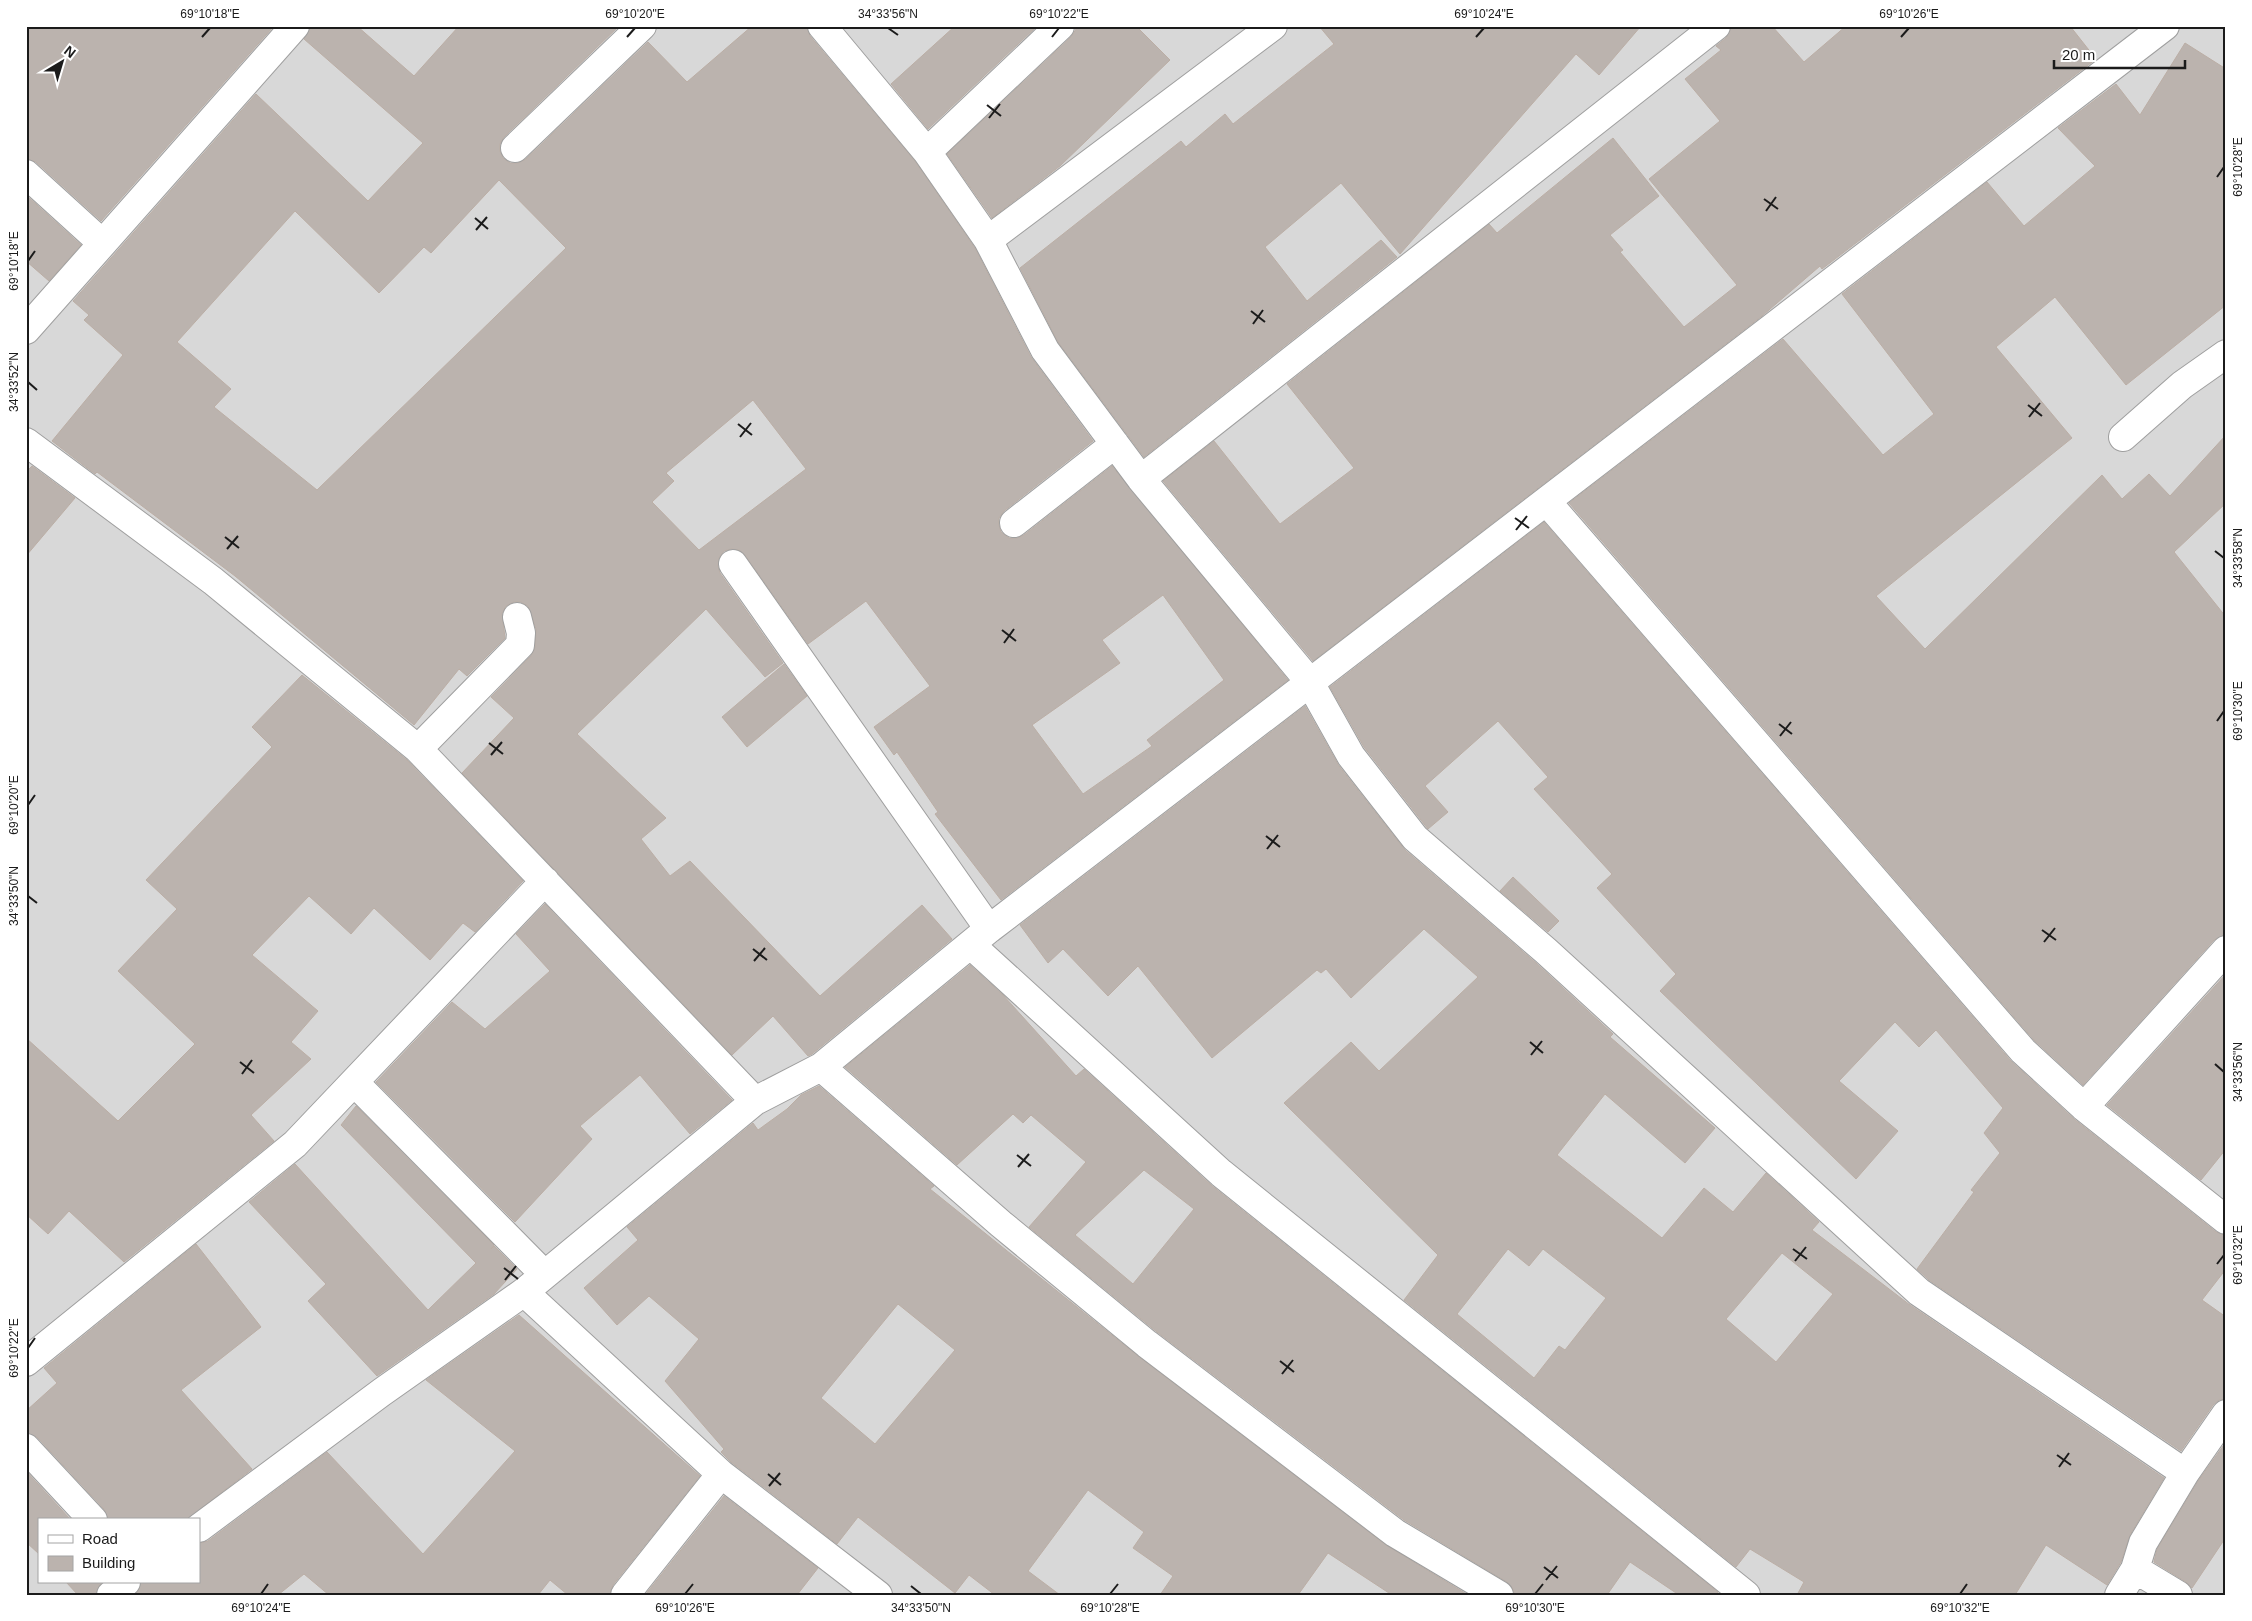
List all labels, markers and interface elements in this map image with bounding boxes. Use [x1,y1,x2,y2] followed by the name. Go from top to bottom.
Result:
[180,7,240,21] text: 69°10'18"E
[605,7,665,21] text: 69°10'20"E
[858,7,918,21] text: 34°33'56"N
[1029,7,1089,21] text: 69°10'22"E
[1454,7,1514,21] text: 69°10'24"E
[1879,7,1939,21] text: 69°10'26"E
[38,38,88,88] north arrow
[2054,38,2186,70] scale bar
[61,42,79,61] text: N
[2062,46,2095,63] text: 20 m
[2231,137,2245,197] text: 69°10'28"E
[7,231,21,291] text: 69°10'18"E
[7,352,21,412] text: 34°33'52"N
[2231,528,2245,588] text: 34°33'58"N
[2231,681,2245,741] text: 69°10'30"E
[7,775,21,835] text: 69°10'20"E
[7,866,21,926] text: 34°33'50"N
[2231,1042,2245,1102] text: 34°33'56"N
[2231,1225,2245,1285] text: 69°10'32"E
[7,1318,21,1378] text: 69°10'22"E
[38,1518,200,1584] legend
[82,1530,118,1547] text: Road
[82,1554,135,1571] text: Building
[231,1601,291,1615] text: 69°10'24"E
[655,1601,715,1615] text: 69°10'26"E
[891,1601,951,1615] text: 34°33'50"N
[1080,1601,1140,1615] text: 69°10'28"E
[1505,1601,1565,1615] text: 69°10'30"E
[1930,1601,1990,1615] text: 69°10'32"E

